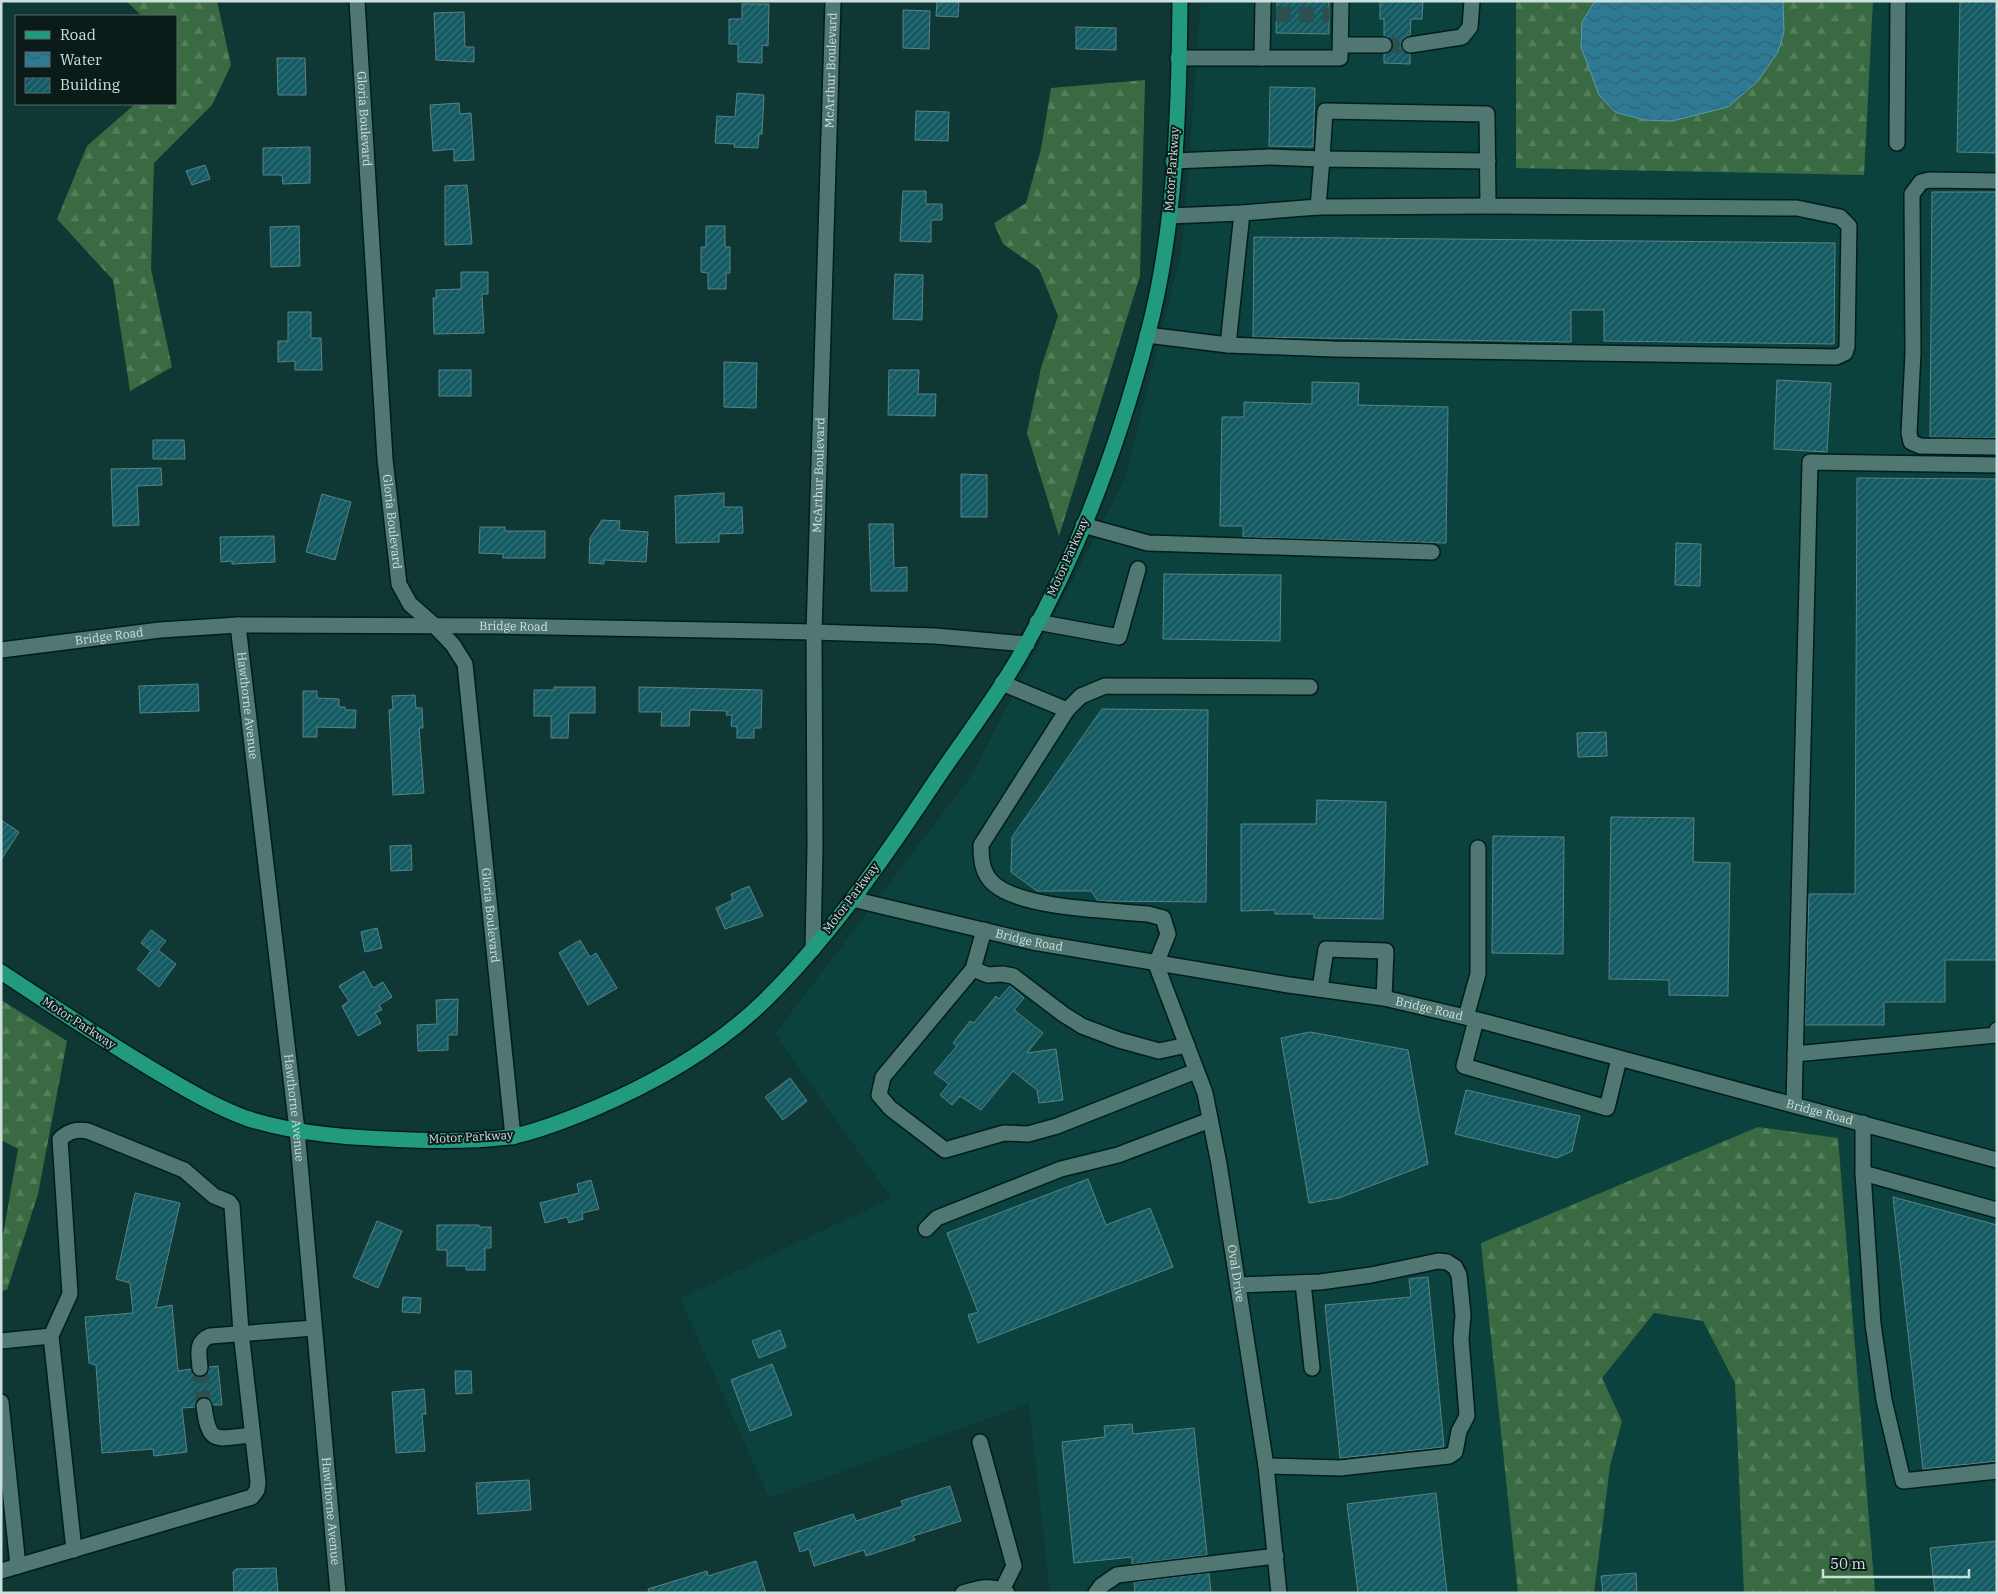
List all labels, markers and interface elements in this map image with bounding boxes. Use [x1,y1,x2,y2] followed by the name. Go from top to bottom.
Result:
[821,12,840,128] street label: McArthur Boulevard
[15,15,178,105] legend
[60,25,96,44] text: Road
[60,50,102,69] text: Water
[354,71,375,167] street label: Gloria Boulevard
[60,75,120,94] text: Building
[1161,126,1182,212] street label: Motor Parkway
[809,417,827,533] street label: McArthur Boulevard
[380,474,405,570] street label: Gloria Boulevard
[1043,515,1092,598] street label: Motor Parkway
[479,618,548,634] street label: Bridge Road
[74,624,144,648] street label: Bridge Road
[234,651,262,760] street label: Hawthorne Avenue
[819,859,882,936] street label: Motor Parkway
[479,867,503,963] street label: Gloria Boulevard
[994,925,1064,954] street label: Bridge Road
[40,993,119,1052] street label: Motor Parkway
[1394,993,1465,1023] street label: Bridge Road
[281,1053,308,1162] street label: Hawthorne Avenue
[1785,1095,1855,1128] street label: Bridge Road
[428,1127,514,1146] street label: Motor Parkway
[1225,1243,1248,1303] street label: Oval Drive
[319,1456,343,1566] street label: Hawthorne Avenue
[1823,1546,1969,1578] scale bar
[1830,1554,1866,1573] text: 50 m

